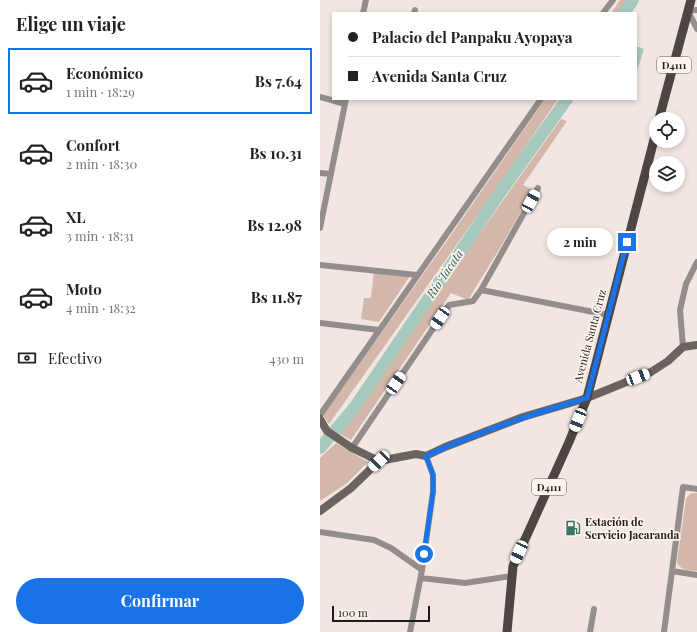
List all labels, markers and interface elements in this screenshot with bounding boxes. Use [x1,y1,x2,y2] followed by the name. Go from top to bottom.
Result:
[16,12,126,36] text: Elige un viaje
[372,27,573,47] text: Palacio del Panpaku Ayopaya
[657,57,691,73] road number: D4111
[18,63,54,99] icon: car
[66,63,143,83] text: Económico
[372,66,507,86] text: Avenida Santa Cruz
[255,71,302,91] text: Bs 7.64
[66,83,135,100] text: 1 min · 18:29
[649,112,685,192] map controls
[649,112,685,148] button: locate
[18,135,54,171] icon: car
[66,135,120,155] text: Confort
[249,143,302,163] text: Bs 10.31
[66,155,137,172] text: 2 min · 18:30
[649,156,685,192] button: layers
[520,188,542,214] car
[18,207,54,243] icon: car
[66,207,86,227] text: XL
[247,215,302,235] text: Bs 12.98
[66,227,134,244] text: 3 min · 18:31
[547,228,613,256] callout: 2 min
[563,233,597,250] text: 2 min
[618,233,636,251] route end
[422,246,466,302] water label: Río Tacata
[18,279,54,315] icon: car
[66,279,102,299] text: Moto
[251,287,302,307] text: Bs 11.87
[570,288,609,385] street label: Avenida Santa Cruz
[66,299,136,316] text: 4 min · 18:32
[428,305,452,331] car
[16,347,38,369] icon: cash
[48,348,102,368] text: Efectivo
[269,350,304,367] text: 430 m
[625,367,651,387] car
[384,370,408,396] car
[568,407,588,433] car
[366,448,392,474] car
[532,479,566,495] road number: D4111
[585,514,680,542] place label: Estación de Servicio Jacaranda
[564,519,582,537] fuel station icon: Estación de Servicio Jacaranda
[508,539,530,565] car
[415,545,433,563] route start
[16,578,304,624] button: Confirmar
[332,604,430,623] scale bar
[338,605,368,620] text: 100 m

